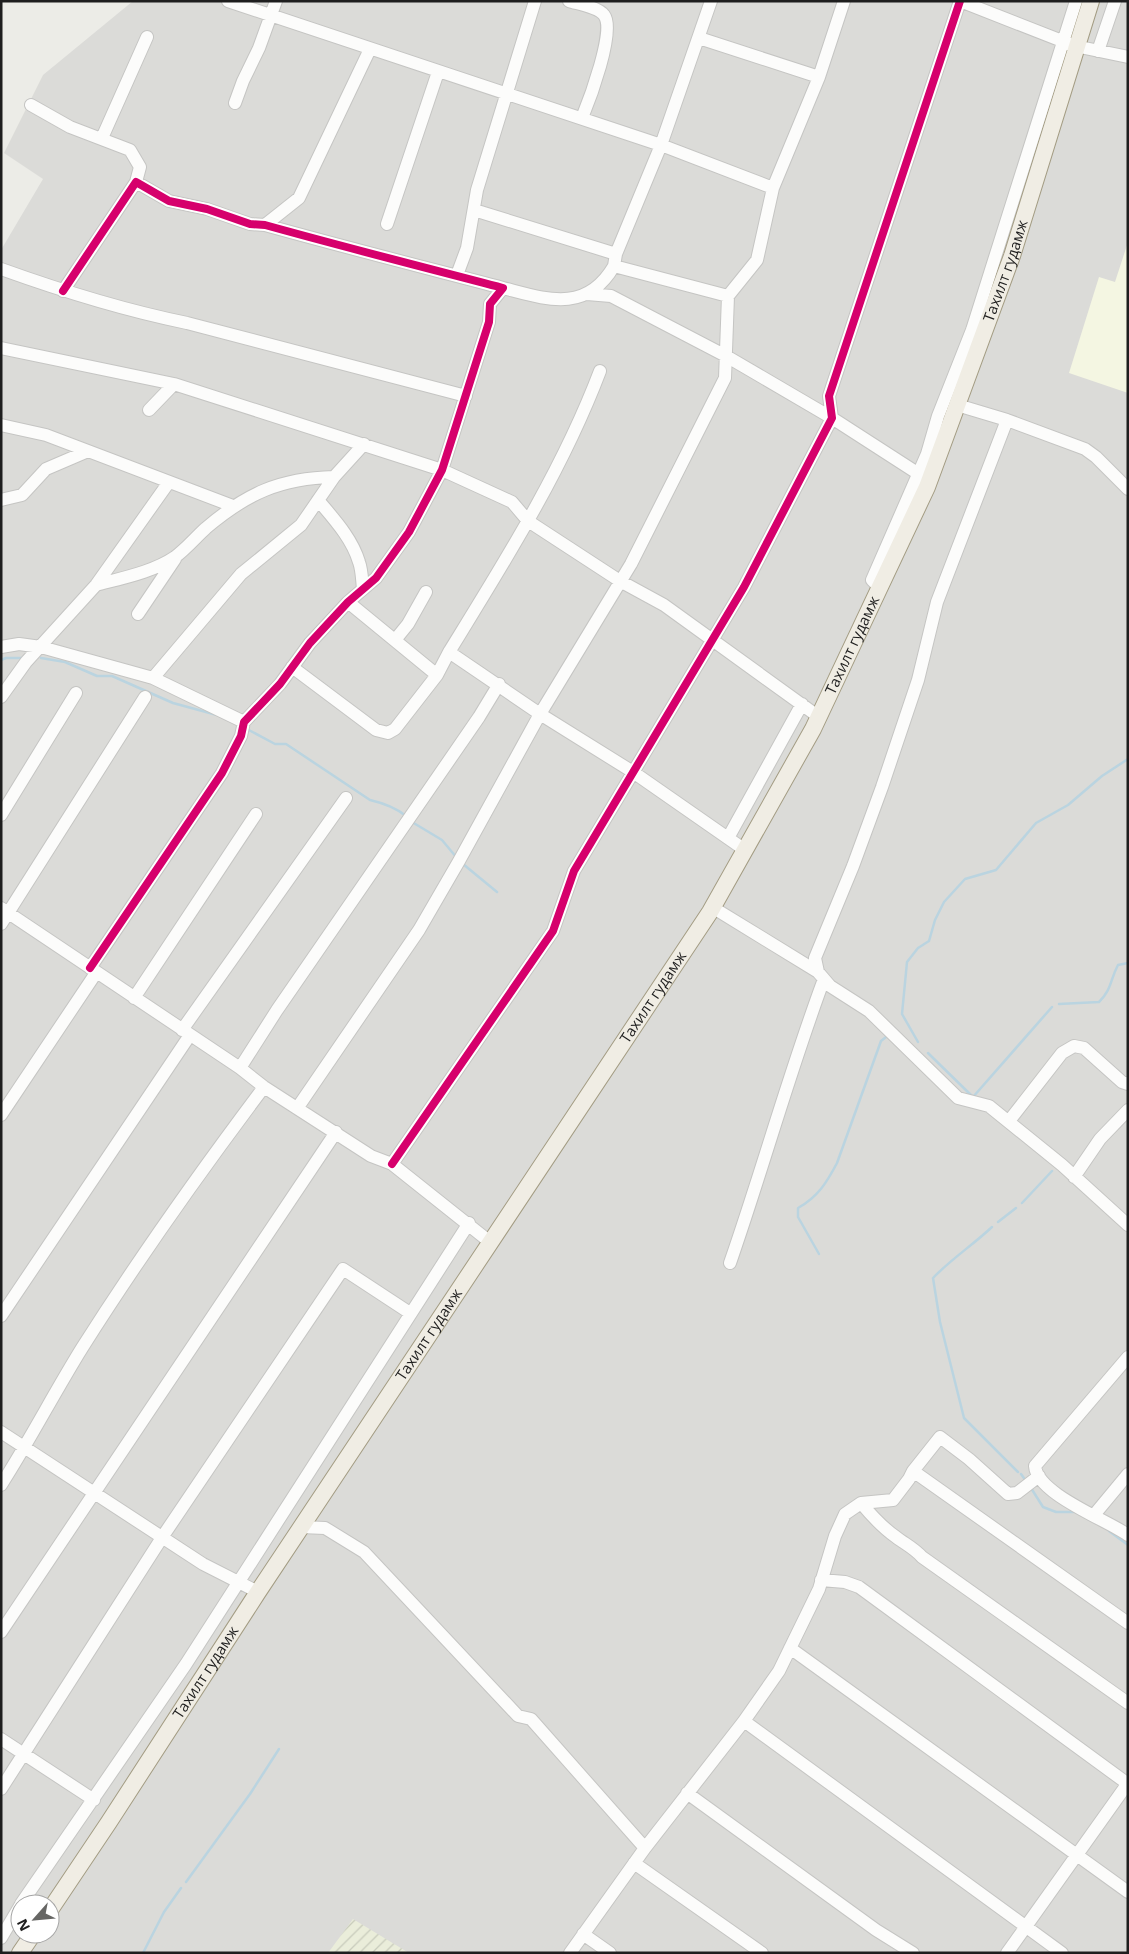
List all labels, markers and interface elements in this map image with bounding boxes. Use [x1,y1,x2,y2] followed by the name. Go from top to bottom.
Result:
[978,217,1032,324] street label: Тахилт гудамж
[820,592,883,697] street label: Тахилт гудамж
[615,947,690,1047] street label: Тахилт гудамж
[390,1284,466,1384] street label: Тахилт гудамж
[168,1622,242,1722] street label: Тахилт гудамж
[10,1894,60,1944] north arrow
[12,1916,34,1935] text: N

